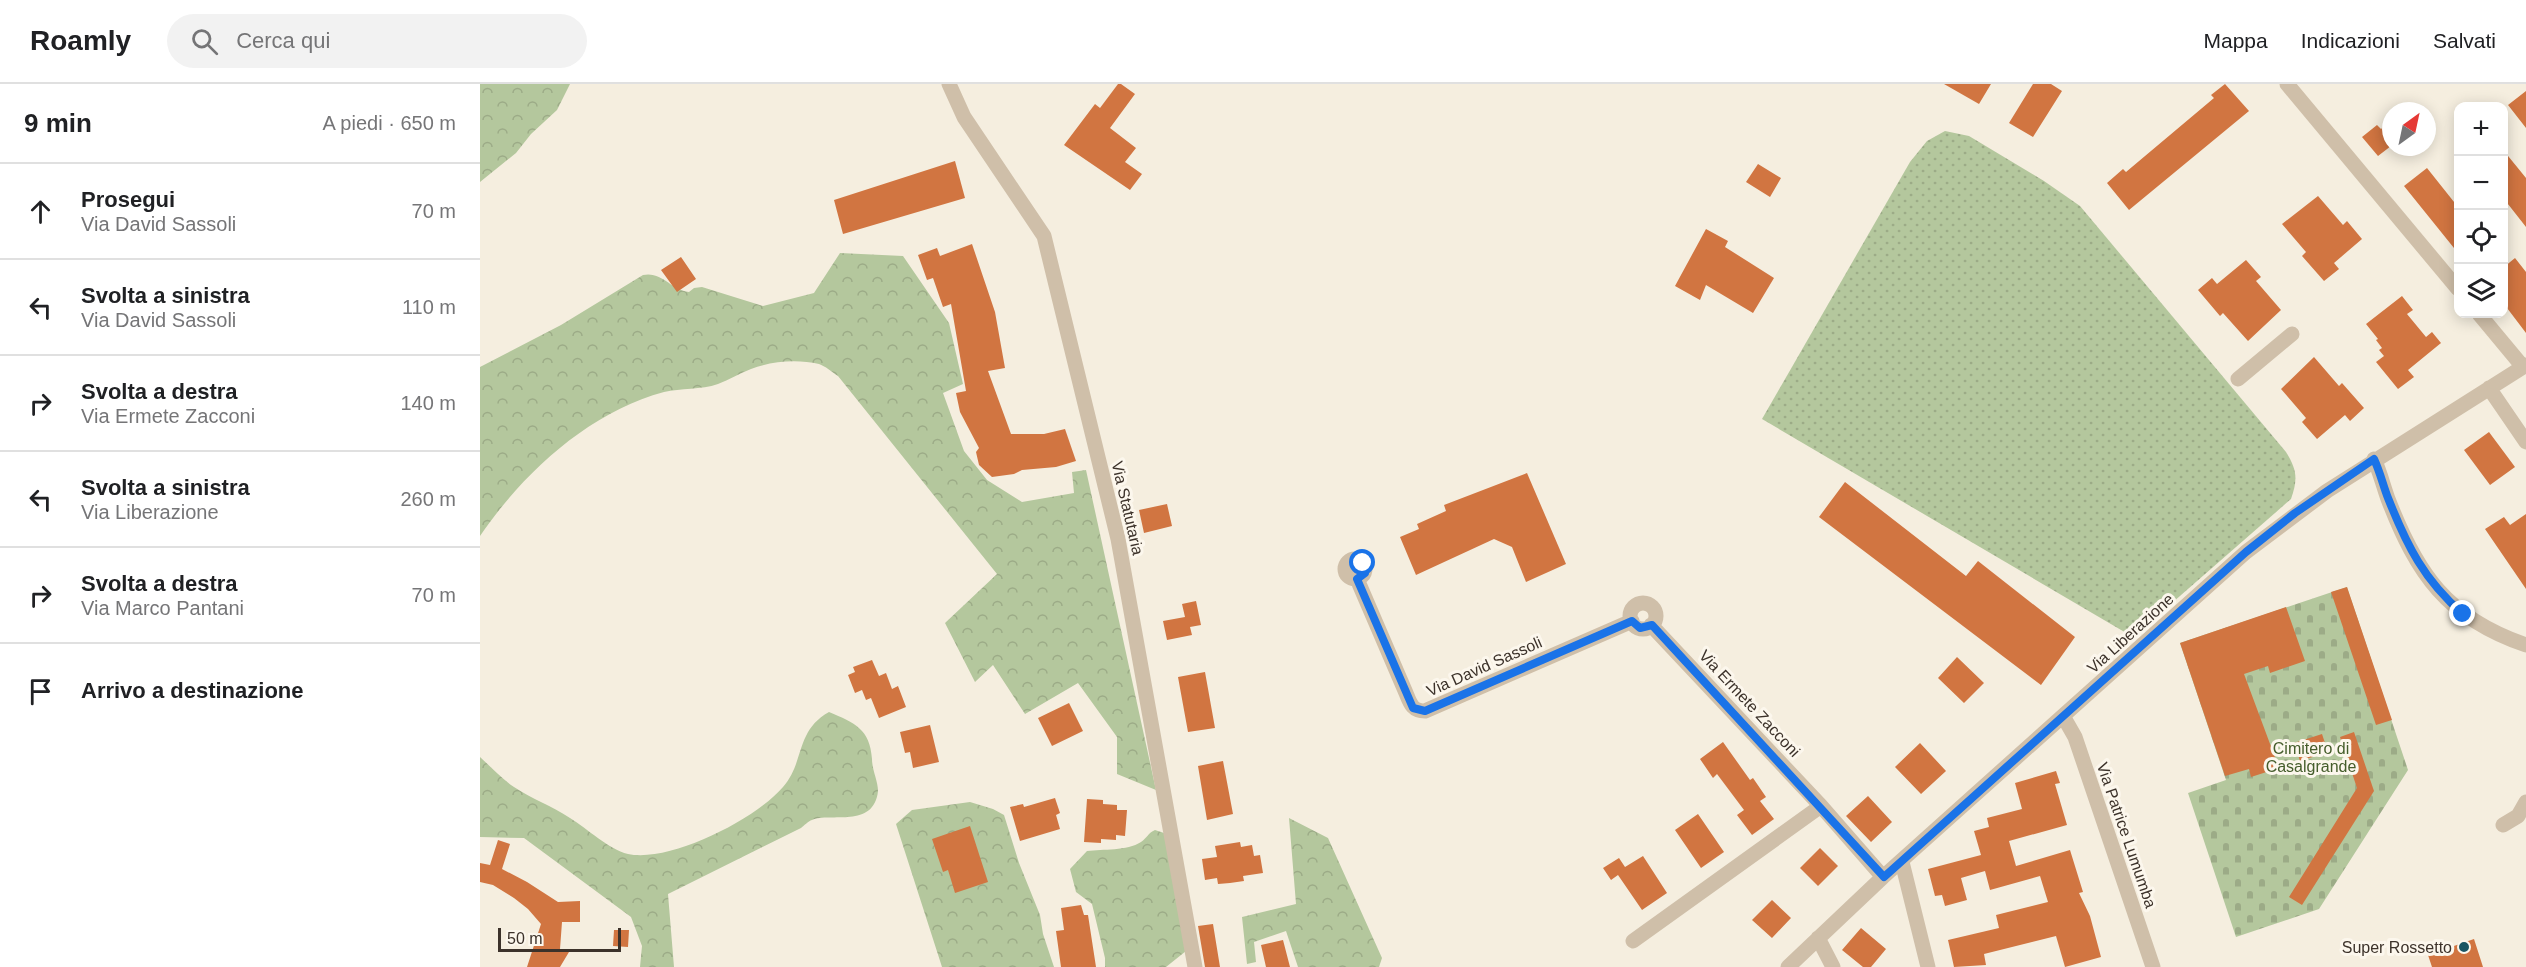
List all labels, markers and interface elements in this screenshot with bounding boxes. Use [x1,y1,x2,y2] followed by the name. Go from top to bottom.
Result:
[167,14,587,68] search box
[30,25,131,56] text: Roamly
[188,25,221,58] icon: search
[236,28,330,53] text: Cerca qui
[2204,29,2268,52] text: Mappa
[2301,29,2400,52] text: Indicazioni
[2433,29,2496,52] text: Salvati
[2382,102,2436,156] north arrow
[2454,102,2508,318] map controls
[2454,102,2508,156] button: +
[24,108,92,138] text: 9 min
[323,112,456,134] text: A piedi · 650 m
[2454,156,2508,210] button: −
[81,187,175,212] text: Prosegui
[24,195,57,228] icon: ahead
[412,200,456,222] text: 70 m
[2454,210,2508,264] button: locate
[81,213,236,235] text: Via David Sassoli
[2454,264,2508,318] button: layers
[81,283,250,308] text: Svolta a sinistra
[24,291,57,324] icon: left
[402,296,456,318] text: 110 m
[81,309,236,331] text: Via David Sassoli
[81,379,238,404] text: Svolta a destra
[24,387,57,420] icon: right
[400,392,456,414] text: 140 m
[81,405,255,427] text: Via Ermete Zacconi
[1108,460,1147,557] street label: Via Statutaria
[81,475,250,500] text: Svolta a sinistra
[24,483,57,516] icon: left
[400,488,456,510] text: 260 m
[81,501,219,523] text: Via Liberazione
[1349,549,1375,575] route start
[81,571,238,596] text: Svolta a destra
[24,579,57,612] icon: right
[412,584,456,606] text: 70 m
[2084,590,2177,676] street label: Via Liberazione
[81,597,244,619] text: Via Marco Pantani
[2449,600,2475,626] route end
[1424,633,1544,699] street label: Via David Sassoli
[1696,647,1803,760] street label: Via Ermete Zacconi
[24,675,57,708] icon: arrive
[81,678,304,703] text: Arrivo a destinazione
[2266,740,2356,775] park label: Cimitero di Casalgrande
[2094,760,2159,910] street label: Via Patrice Lumumba
[498,925,621,952] scale bar
[507,930,543,947] text: 50 m
[2342,939,2452,956] place label: Super Rossetto
[2457,940,2471,954] marker: Super Rossetto

